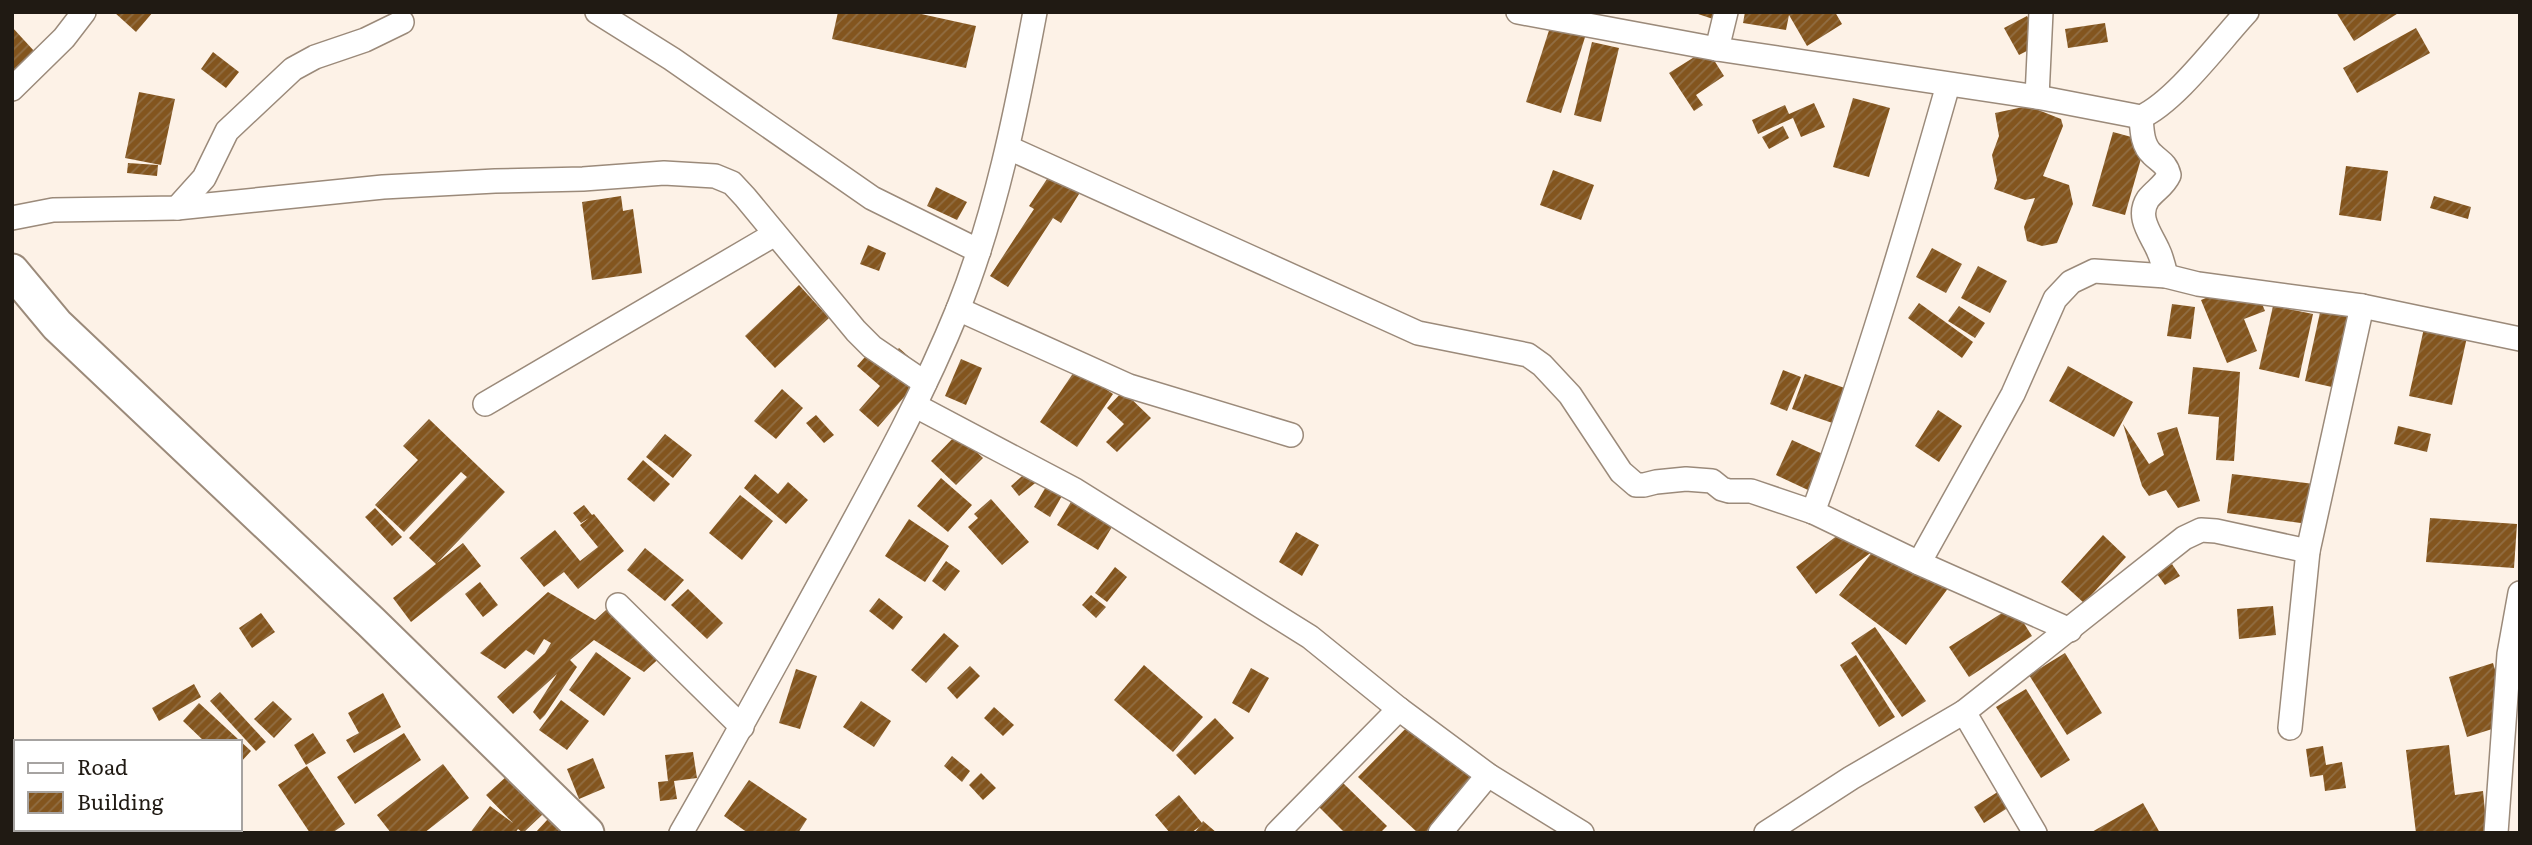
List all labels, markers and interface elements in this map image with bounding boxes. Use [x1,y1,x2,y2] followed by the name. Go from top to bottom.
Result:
[14,740,242,831] legend
[77,750,128,781] text: Road
[77,785,164,816] text: Building

